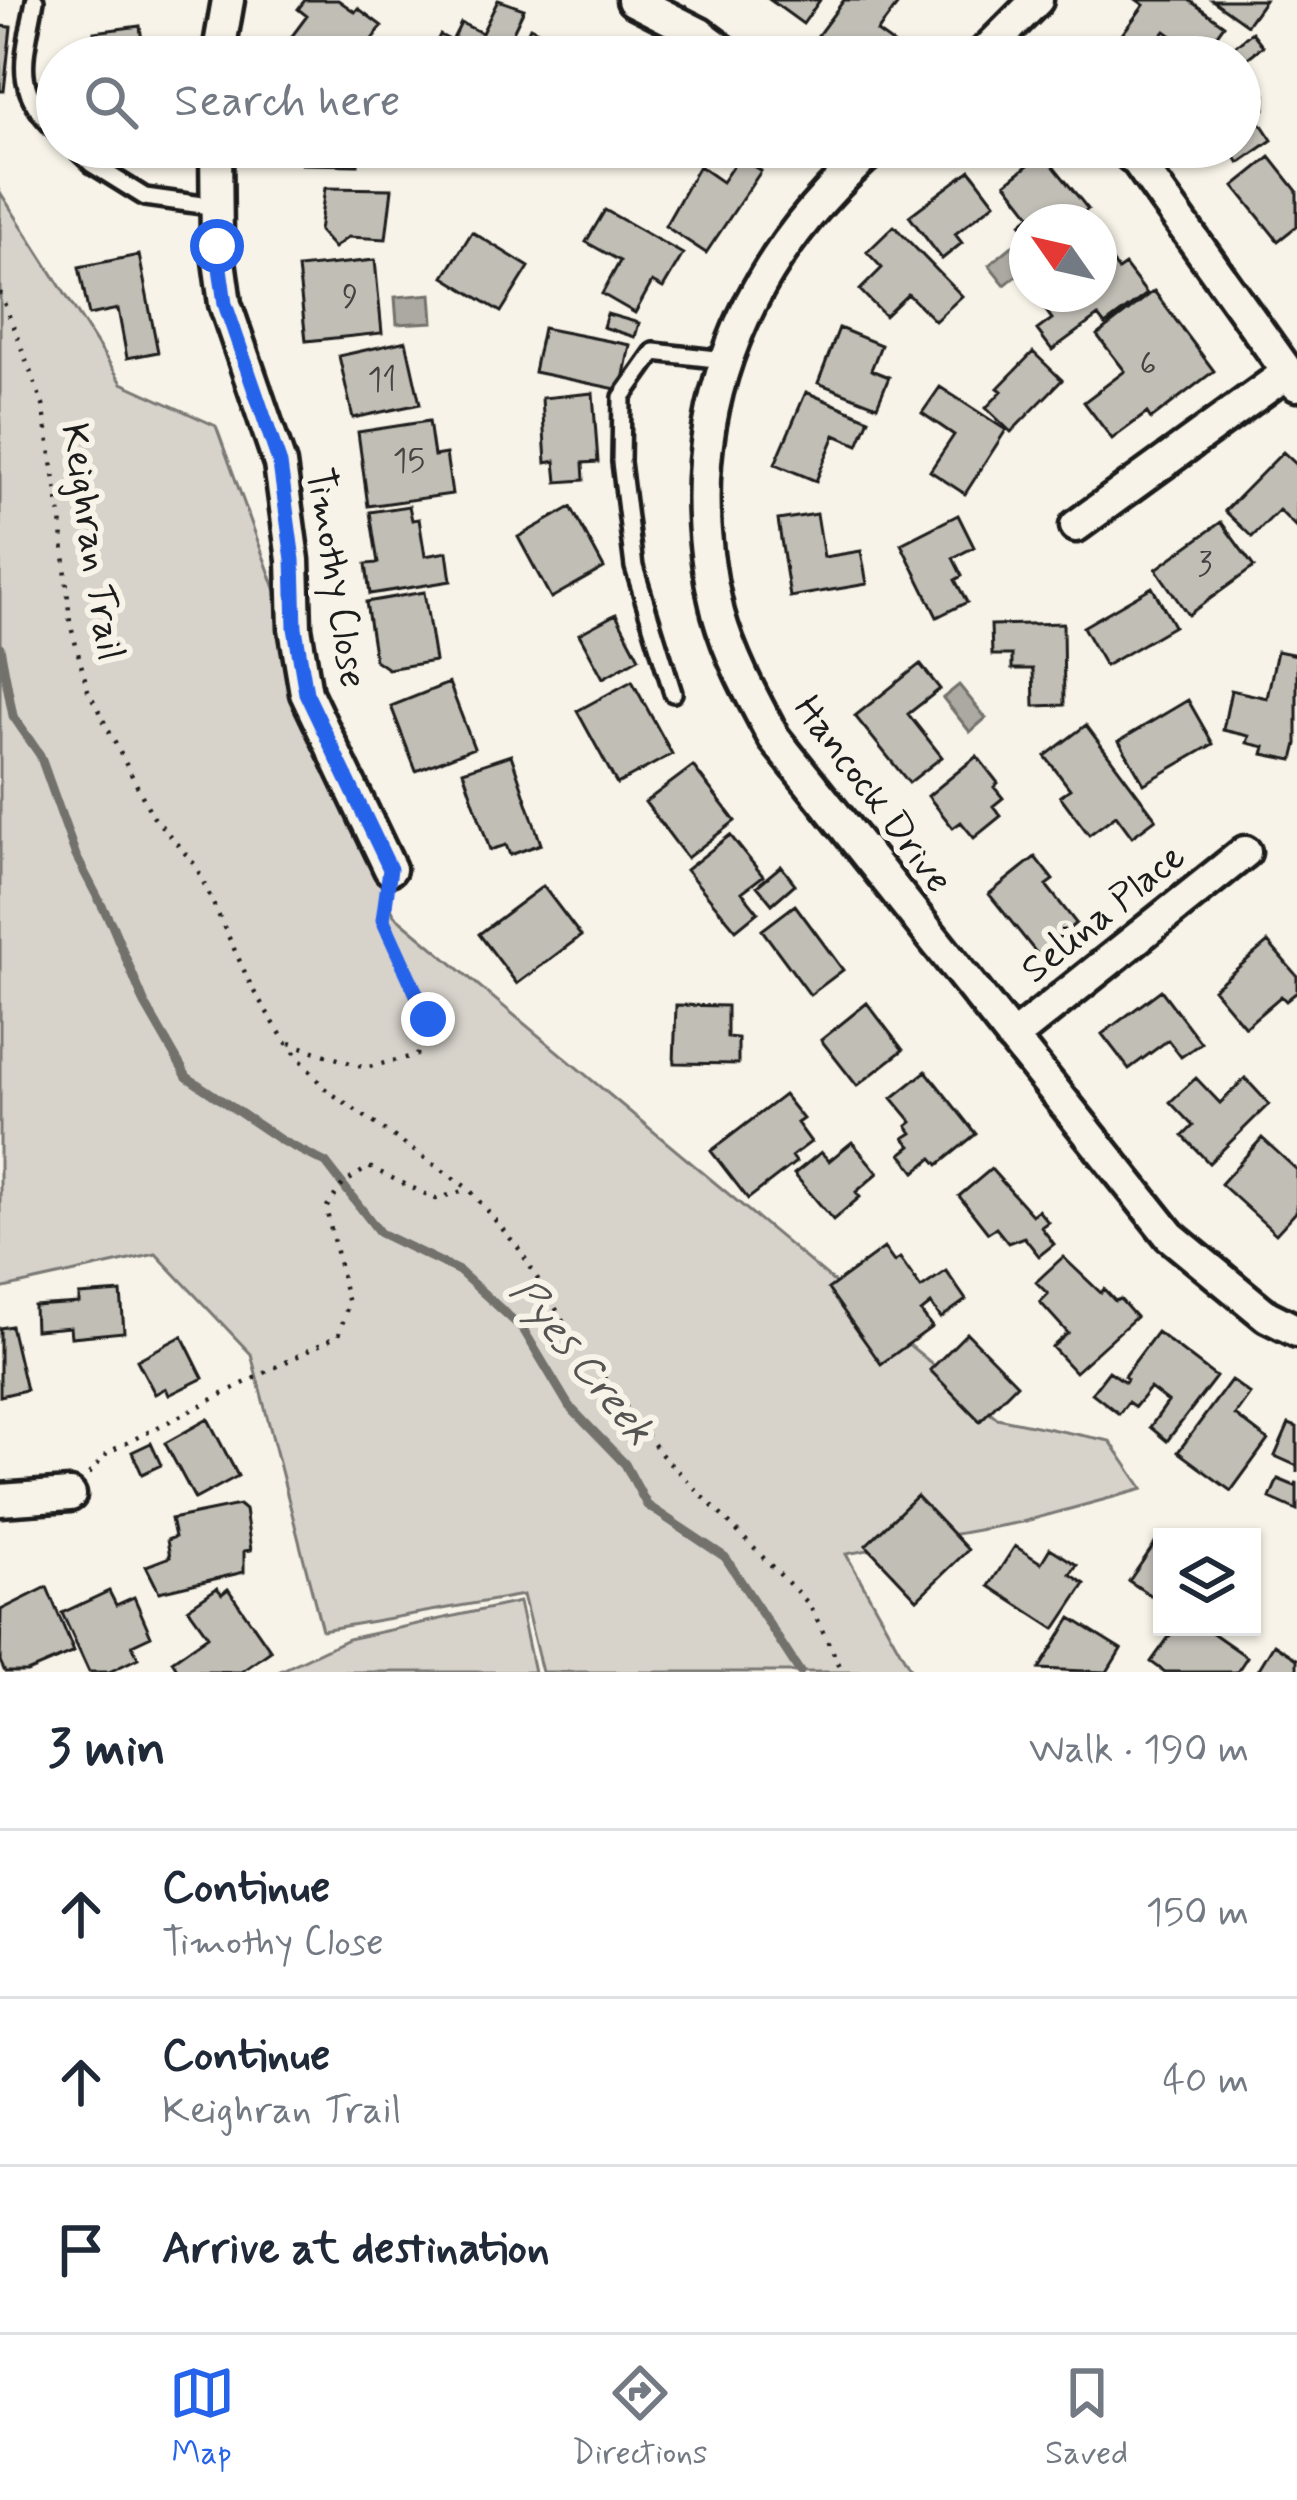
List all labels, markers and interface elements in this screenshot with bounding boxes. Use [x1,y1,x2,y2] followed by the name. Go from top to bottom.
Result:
[36,36,1261,168] search box
[78,69,144,135] icon: search
[174,73,401,132] text: Search here
[1009,204,1117,312] north arrow
[190,219,244,273] route start
[342,276,358,320] house number: 9
[1140,343,1156,387] house number: 6
[368,359,396,403] house number: 11
[47,420,135,664] street label: Keighran Trail
[393,440,425,484] house number: 15
[292,464,378,692] street label: Timothy Close
[1198,543,1213,587] house number: 3
[781,686,963,904] street label: Hancock Drive
[1011,832,1197,996] street label: Selina Place
[401,992,455,1046] route end
[497,1267,665,1457] water label: Pyes Creek
[1153,1528,1261,1636] map controls
[1153,1528,1261,1636] button: layers
[48,1717,166,1783] text: 3 min
[1029,1725,1249,1776] text: Walk · 190 m
[162,1859,330,1918] text: Continue
[48,1881,114,1947] icon: ahead
[1146,1888,1249,1939] text: 150 m
[162,1918,384,1969] text: Timothy Close
[162,2027,330,2086] text: Continue
[48,2049,114,2115] icon: ahead
[1162,2056,1249,2107] text: 40 m
[162,2086,401,2137] text: Keighran Trail
[48,2217,114,2283] icon: arrive
[162,2220,550,2279] text: Arrive at destination
[169,2360,235,2476] tab: Map
[572,2360,708,2476] tab: Directions
[1045,2360,1128,2476] tab: Saved

